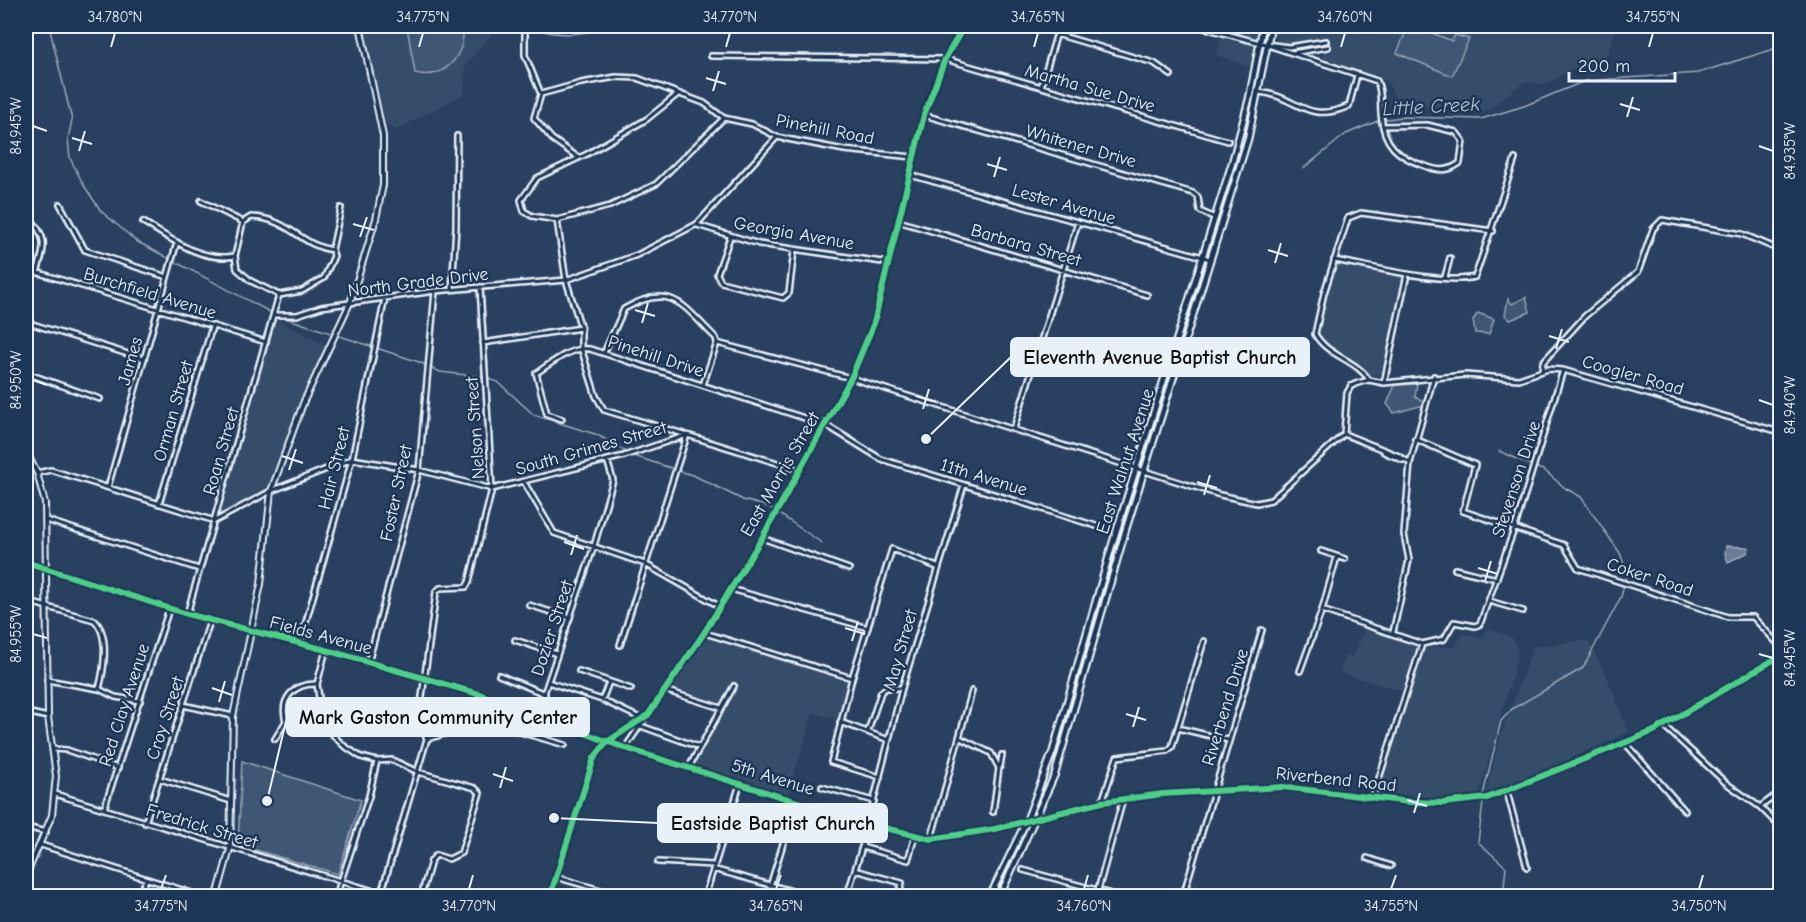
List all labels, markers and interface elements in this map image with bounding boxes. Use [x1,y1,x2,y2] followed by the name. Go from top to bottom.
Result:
[88,8,142,26] text: 34.780°N
[396,8,450,26] text: 34.775°N
[703,8,757,26] text: 34.770°N
[1011,8,1065,26] text: 34.765°N
[1318,8,1372,26] text: 34.760°N
[1626,8,1680,26] text: 34.755°N
[1569,45,1676,83] scale bar
[1578,56,1630,77] text: 200 m
[1022,60,1157,117] street label: Martha Sue Drive
[1382,92,1481,121] water label: Little Creek
[7,97,25,155] text: 84.945°W
[774,110,876,149] street label: Pinehill Road
[1023,121,1138,172] street label: Whitener Drive
[1781,122,1799,180] text: 84.935°W
[1010,180,1118,229] street label: Lester Avenue
[732,213,856,254] street label: Georgia Avenue
[968,220,1084,271] street label: Barbara Street
[81,263,219,324] street label: Burchfield Avenue
[347,263,490,302] street label: North Grade Drive
[605,331,706,382] street label: Pinehill Drive
[114,335,147,388] street label: James
[1011,338,1309,376] callout: Eleventh Avenue Baptist Church
[1023,346,1297,369] text: Eleventh Avenue Baptist Church
[7,350,25,410] text: 84.950°W
[1580,351,1686,400] street label: Coogler Road
[149,357,198,464] street label: Orman Street
[461,375,490,480] street label: Nelson Street
[1781,376,1799,434] text: 84.940°W
[1092,386,1159,536] street label: East Walnut Avenue
[199,404,244,497] street label: Roan Street
[736,407,825,540] street label: East Morris Street
[513,417,670,480] street label: South Grimes Street
[1488,418,1545,540] street label: Stevenson Drive
[314,424,355,512] street label: Hair Street
[376,442,417,543] street label: Foster Street
[938,454,1030,501] street label: 11th Avenue
[1604,554,1696,601] street label: Coker Road
[527,577,578,679] street label: Dozier Street
[7,605,25,663] text: 84.955°W
[879,606,922,693] street label: May Street
[267,612,374,659] street label: Fields Avenue
[1781,629,1799,687] text: 84.945°W
[95,641,154,769] street label: Red Clay Avenue
[1198,646,1253,768] street label: Riverbend Drive
[142,673,189,763] street label: Croy Street
[287,698,589,736] callout: Mark Gaston Community Center
[299,706,577,729] text: Mark Gaston Community Center
[729,755,817,800] street label: 5th Avenue
[1275,763,1397,796] street label: Riverbend Road
[144,800,261,854] street label: Fredrick Street
[658,804,887,842] callout: Eastside Baptist Church
[671,812,875,835] text: Eastside Baptist Church
[134,897,188,915] text: 34.775°N
[442,897,496,915] text: 34.770°N
[749,897,803,915] text: 34.765°N
[1057,897,1111,915] text: 34.760°N
[1364,897,1418,915] text: 34.755°N
[1671,897,1727,915] text: 34.750°N

